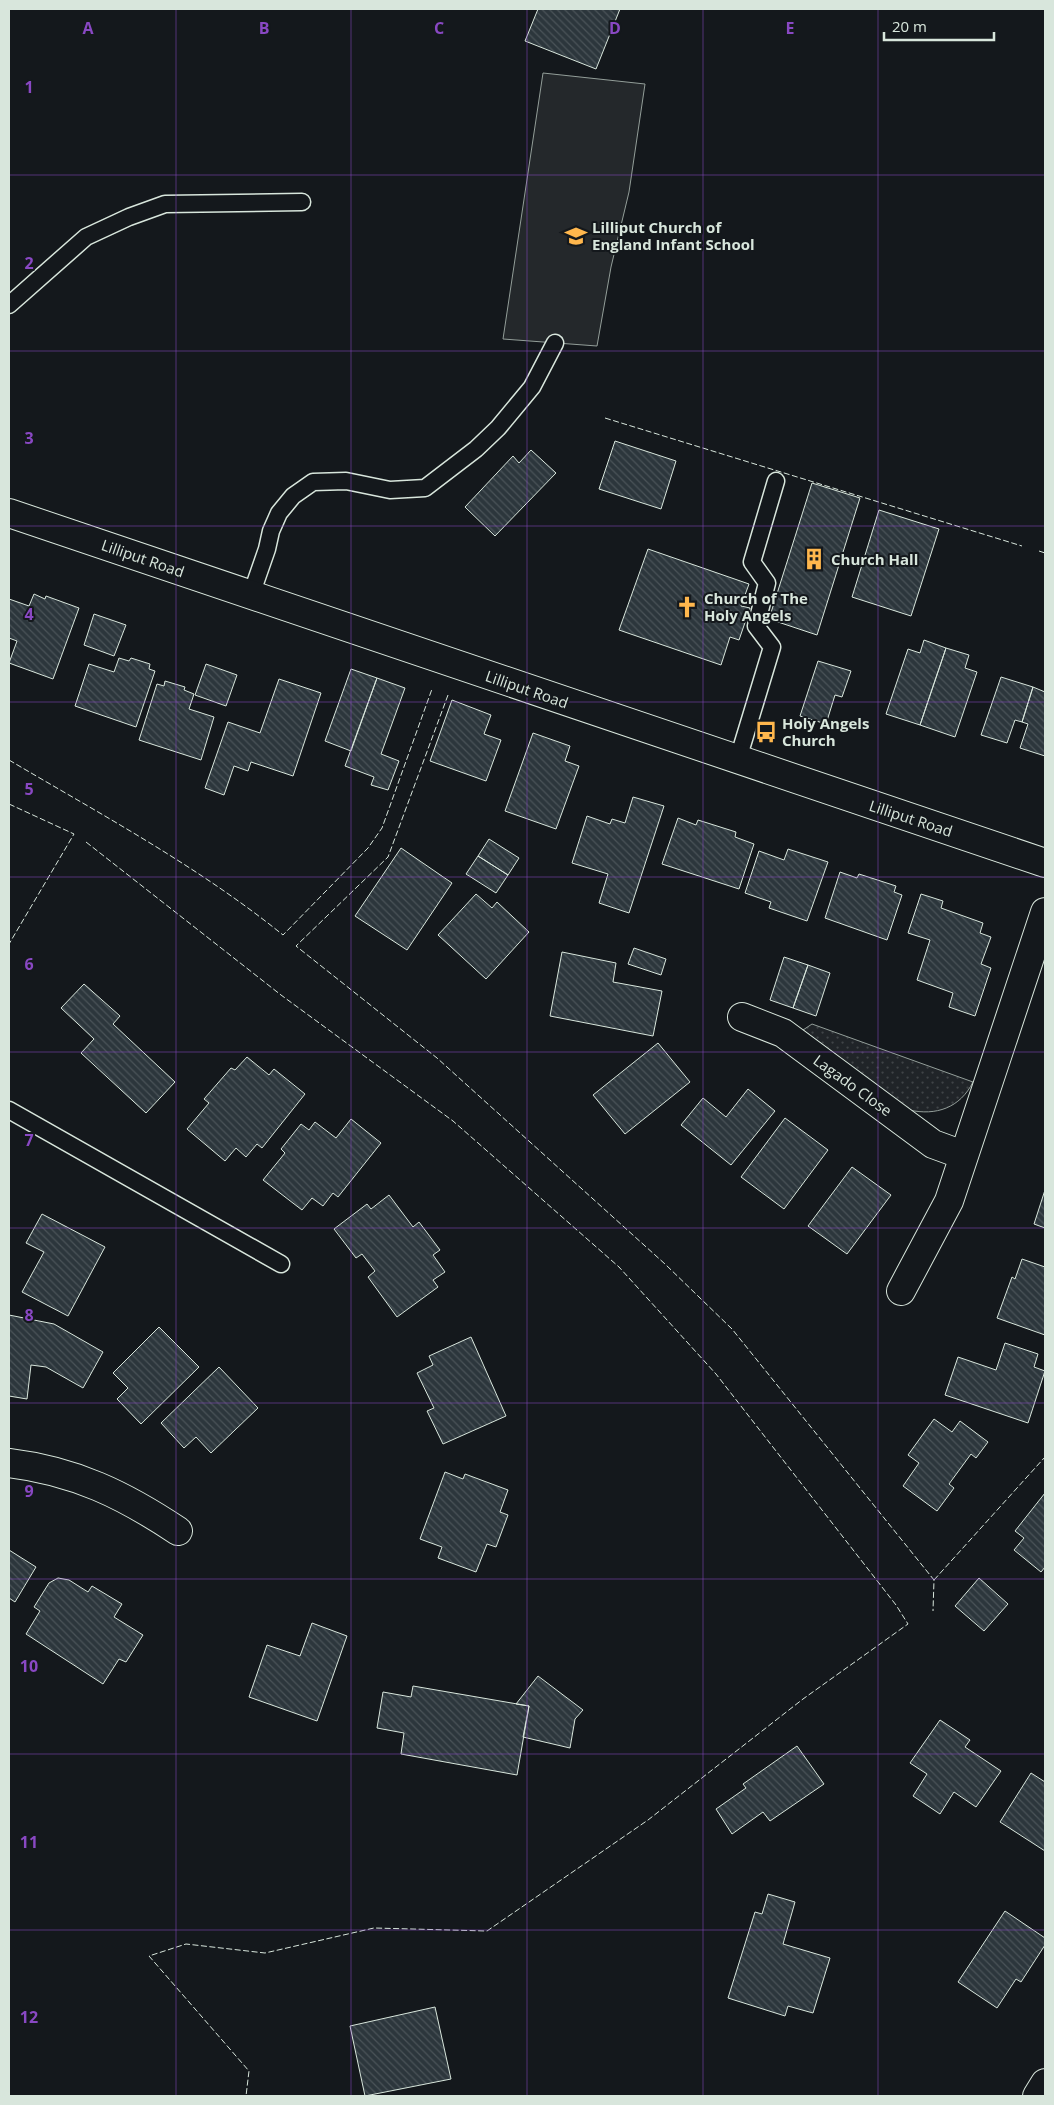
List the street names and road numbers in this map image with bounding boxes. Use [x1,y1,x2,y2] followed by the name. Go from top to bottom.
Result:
[99,534,187,582] street label: Lilliput Road
[483,665,571,713] street label: Lilliput Road
[867,795,955,841] street label: Lilliput Road
[810,1050,896,1120] street label: Lagado Close

